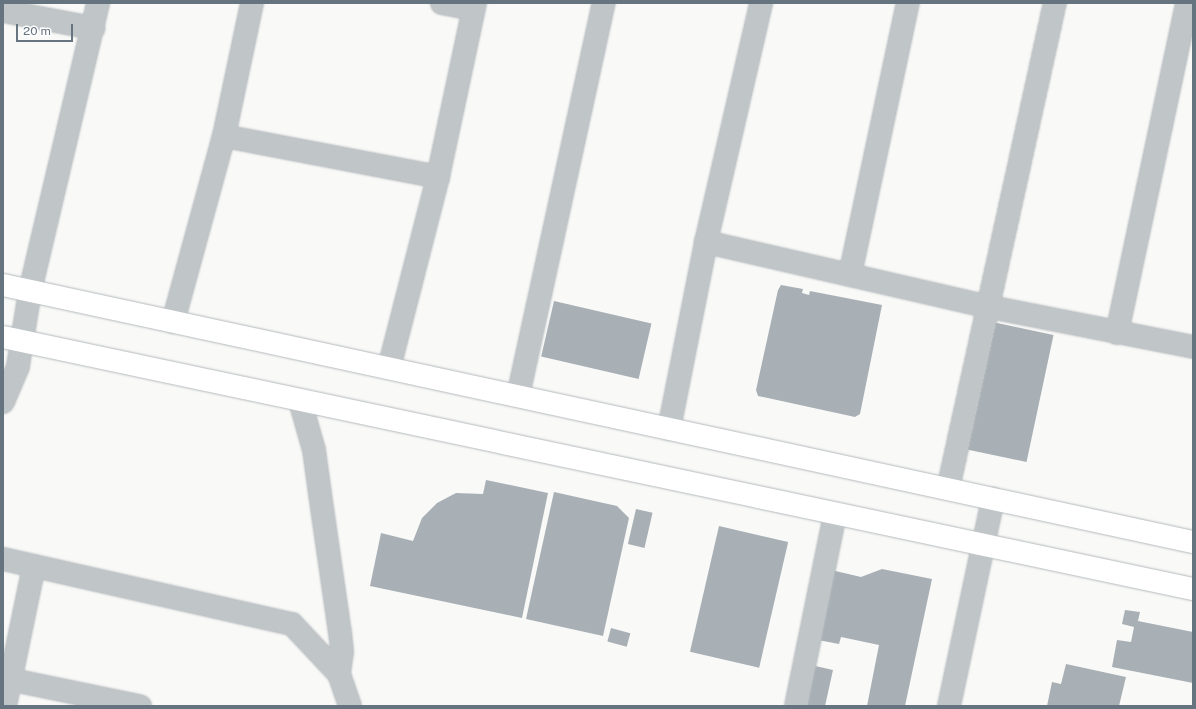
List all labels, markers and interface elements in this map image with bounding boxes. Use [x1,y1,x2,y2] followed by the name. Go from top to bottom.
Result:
[18,16,75,42] scale bar
[23,24,51,38] text: 20 m

